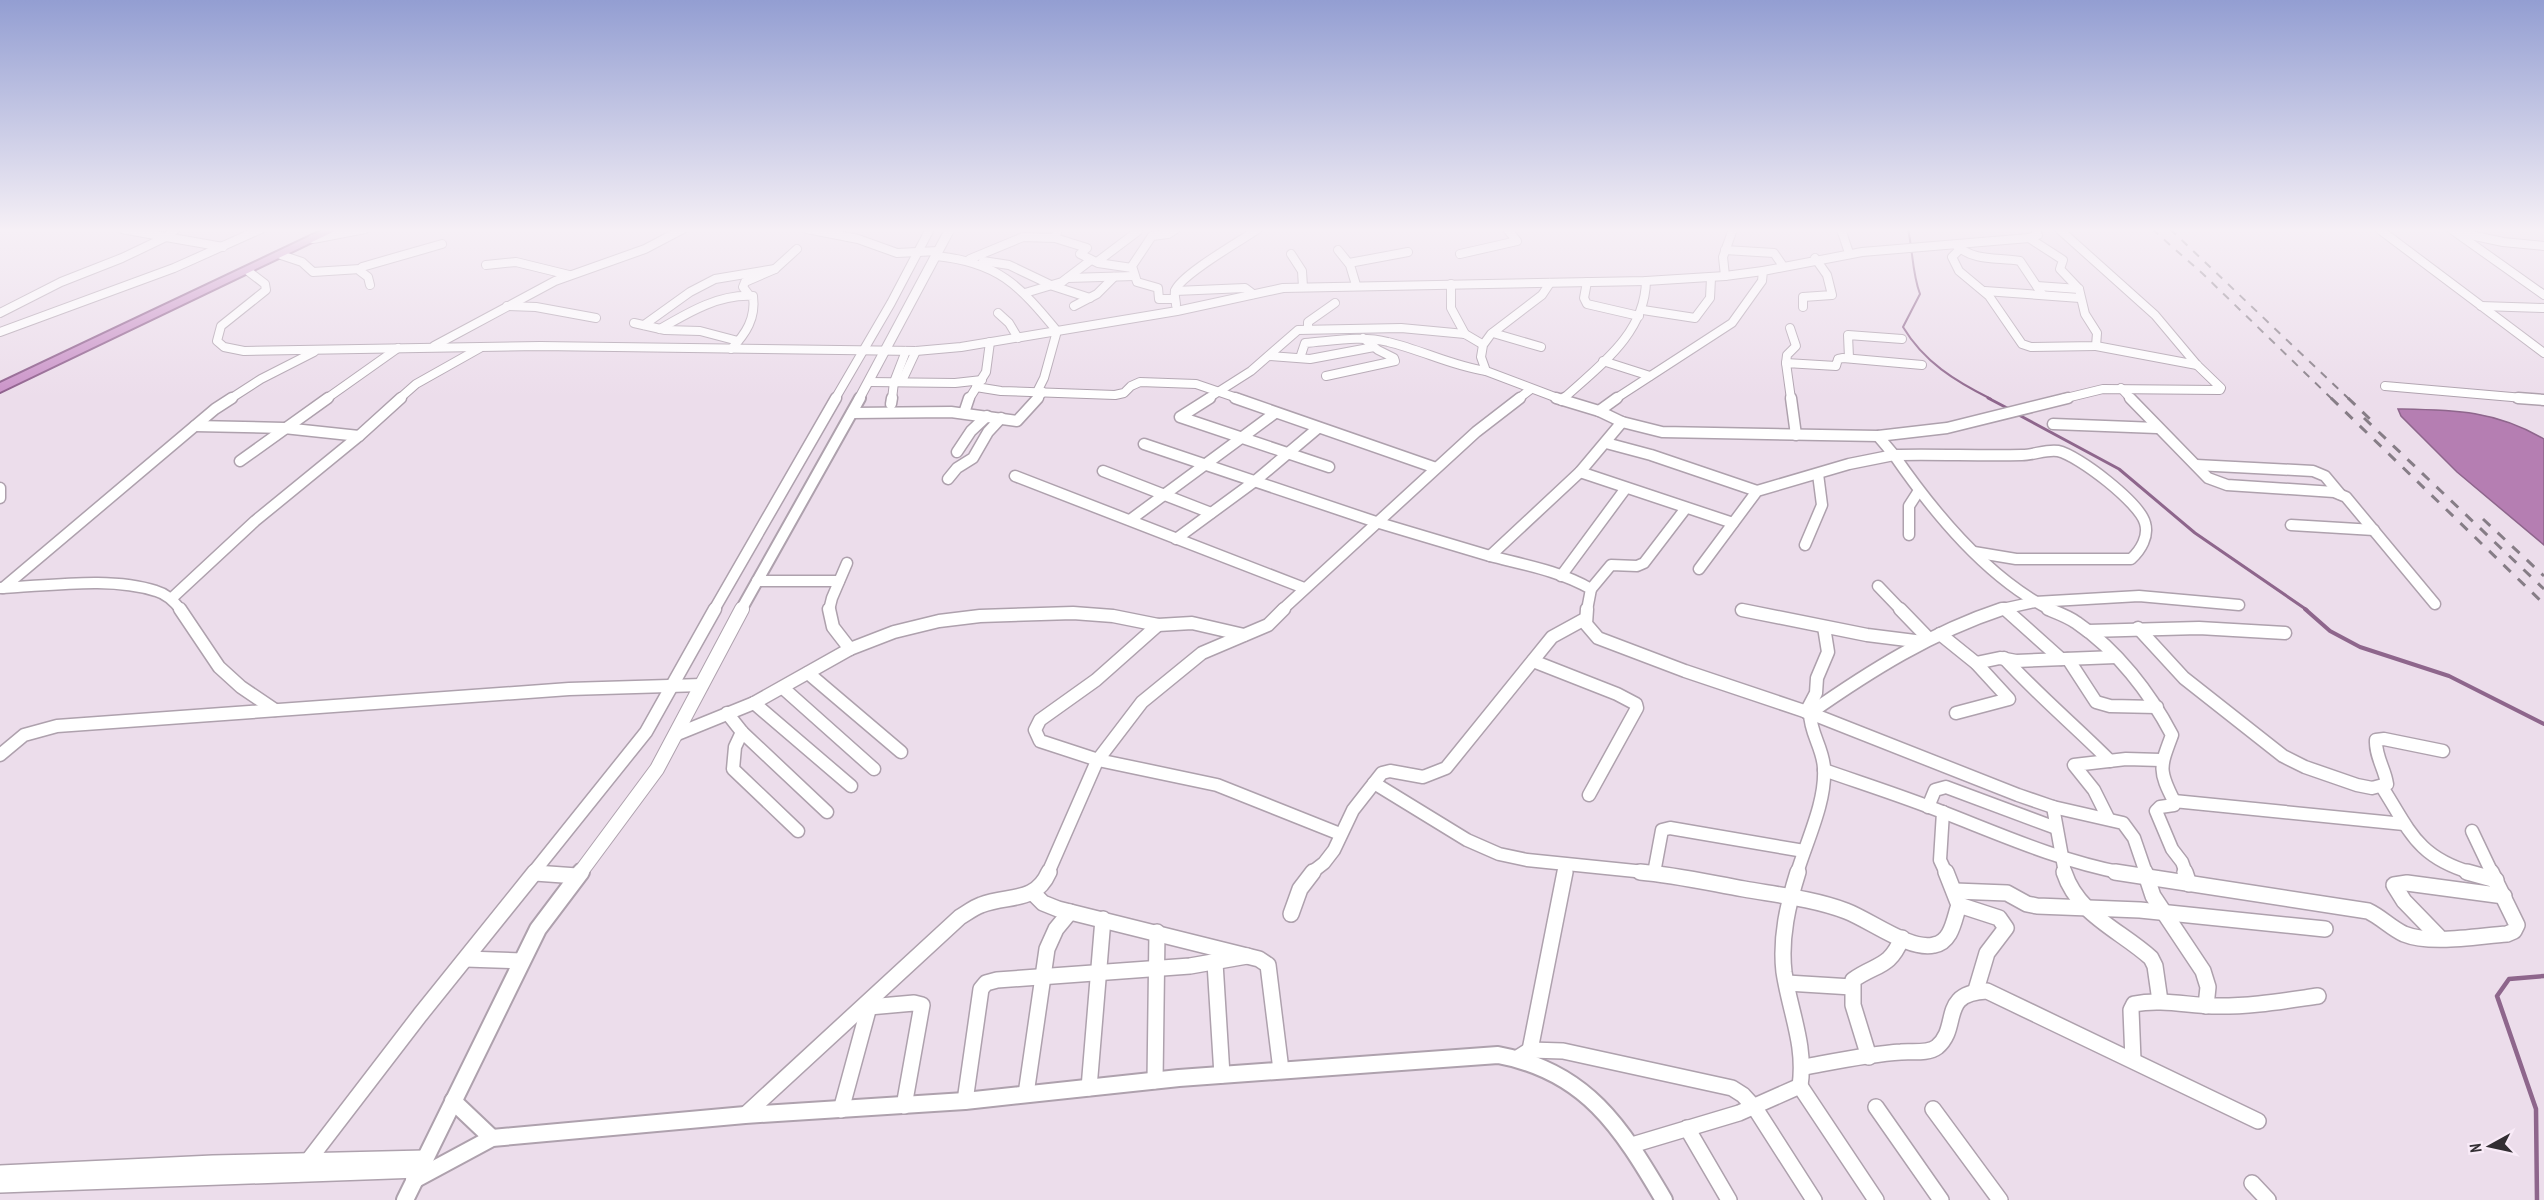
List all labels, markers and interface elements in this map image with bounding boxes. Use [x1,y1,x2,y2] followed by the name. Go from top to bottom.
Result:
[2460,1116,2520,1176] north arrow
[2465,1142,2486,1154] text: N

